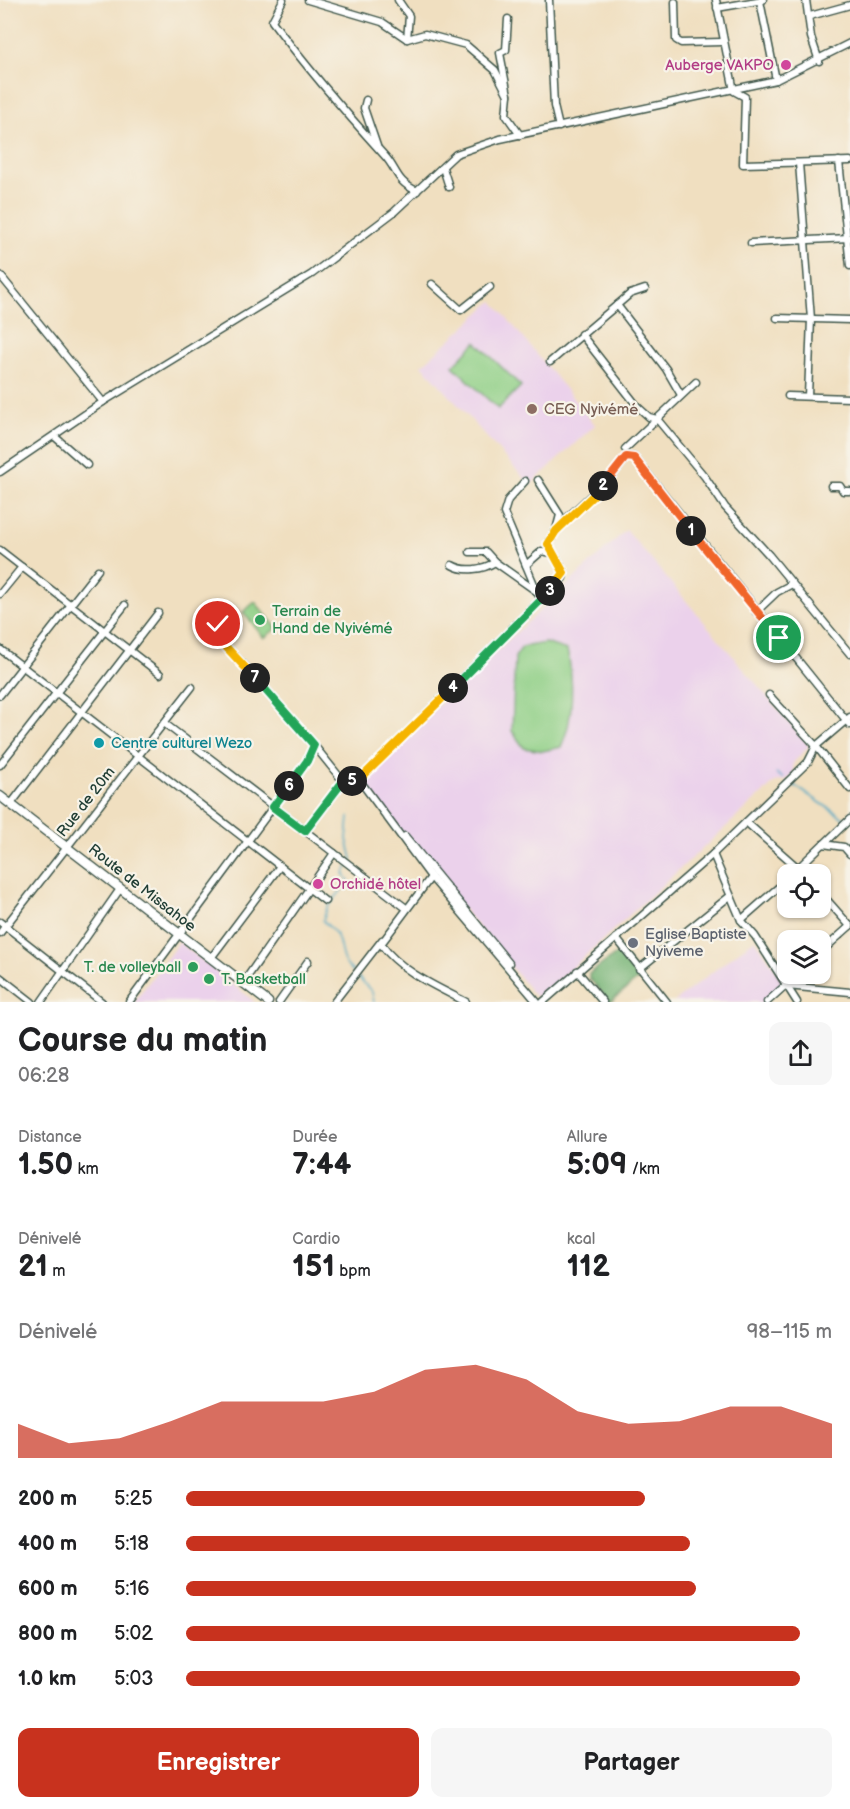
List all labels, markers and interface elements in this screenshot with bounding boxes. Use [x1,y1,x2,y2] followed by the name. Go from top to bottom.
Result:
[665,56,774,75] place label: Auberge VAKPO
[779,58,793,72] marker: Auberge VAKPO
[544,400,638,419] place label: CEG Nyivémé
[525,402,539,416] marker: CEG Nyivémé
[588,471,618,501] pin: 2
[598,476,608,495] text: 2
[676,516,706,546] pin: 1
[688,521,694,540] text: 1
[535,576,565,606] pin: 3
[545,581,555,600] text: 3
[192,598,243,649] pin
[272,602,393,638] place label: Terrain de Hand de Nyivémé
[201,607,234,640] icon: check
[753,612,804,663] pin
[253,613,267,627] marker: Terrain de Hand de Nyivémé
[762,621,795,654] icon: arrive
[240,663,270,693] pin: 7
[251,668,259,687] text: 7
[438,673,468,703] pin: 4
[448,678,458,697] text: 4
[111,734,252,753] place label: Centre culturel Wezo
[92,736,106,750] marker: Centre culturel Wezo
[53,763,119,841] street label: Rue de 20m
[337,766,367,796] pin: 5
[274,771,304,801] pin: 6
[347,771,357,790] text: 5
[284,776,294,795] text: 6
[84,840,200,936] street label: Route de Missahoe
[777,864,831,984] map controls
[777,864,831,918] button: locate
[330,875,421,894] place label: Orchidé hôtel
[311,877,325,891] marker: Orchidé hôtel
[645,925,747,961] place label: Eglise Baptiste Nyiveme
[777,930,831,984] button: layers
[626,936,640,950] marker: Eglise Baptiste Nyiveme
[84,958,181,977] place label: T. de volleyball
[186,960,200,974] marker: T. de volleyball
[221,970,306,989] place label: T. Basketball
[202,972,216,986] marker: T. Basketball
[18,1021,267,1061] text: Course du matin
[769,1022,832,1085] button: share
[18,1064,69,1088] text: 06:28
[18,1128,82,1147] text: Distance
[292,1128,337,1147] text: Durée
[567,1128,607,1147] text: Allure
[18,1147,73,1183] text: 1.50
[292,1147,351,1183] text: 7:44
[567,1147,627,1183] text: 5:09
[73,1160,99,1179] text: km
[627,1160,660,1179] text: /km
[18,1230,81,1249] text: Dénivelé
[292,1230,340,1249] text: Cardio
[567,1230,595,1249] text: kcal
[18,1249,48,1285] text: 21
[292,1249,335,1285] text: 151
[567,1249,610,1285] text: 112
[48,1262,66,1281] text: m
[335,1262,371,1281] text: bpm
[18,1320,97,1344] text: Dénivelé
[747,1320,832,1344] text: 98–115 m
[18,1487,77,1511] text: 200 m
[114,1487,153,1511] text: 5:25
[18,1532,77,1556] text: 400 m
[114,1532,149,1556] text: 5:18
[18,1577,78,1601] text: 600 m
[114,1577,149,1601] text: 5:16
[18,1622,77,1646] text: 800 m
[114,1622,153,1646] text: 5:02
[18,1667,76,1691] text: 1.0 km
[114,1667,154,1691] text: 5:03
[18,1728,419,1797] button: Enregistrer
[431,1728,832,1797] button: Partager

